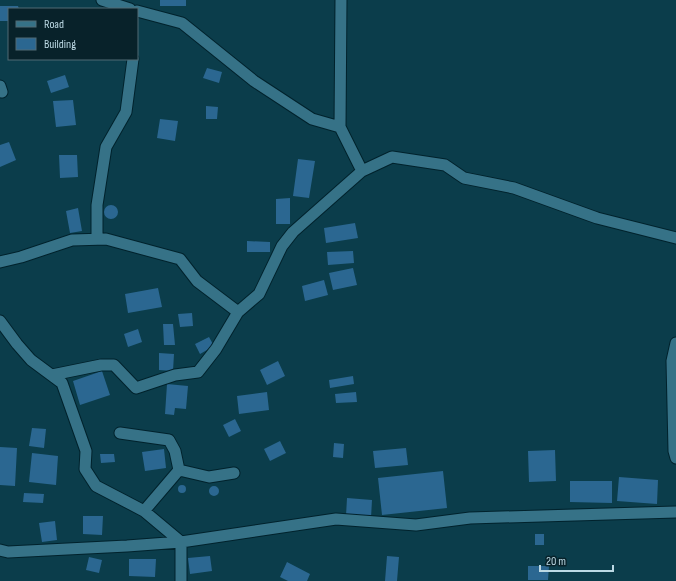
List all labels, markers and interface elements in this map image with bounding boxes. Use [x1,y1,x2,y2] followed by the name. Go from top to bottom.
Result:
[8,8,138,60] legend
[44,17,64,32] text: Road
[44,37,76,52] text: Building
[540,547,613,573] scale bar
[546,554,566,569] text: 20 m

